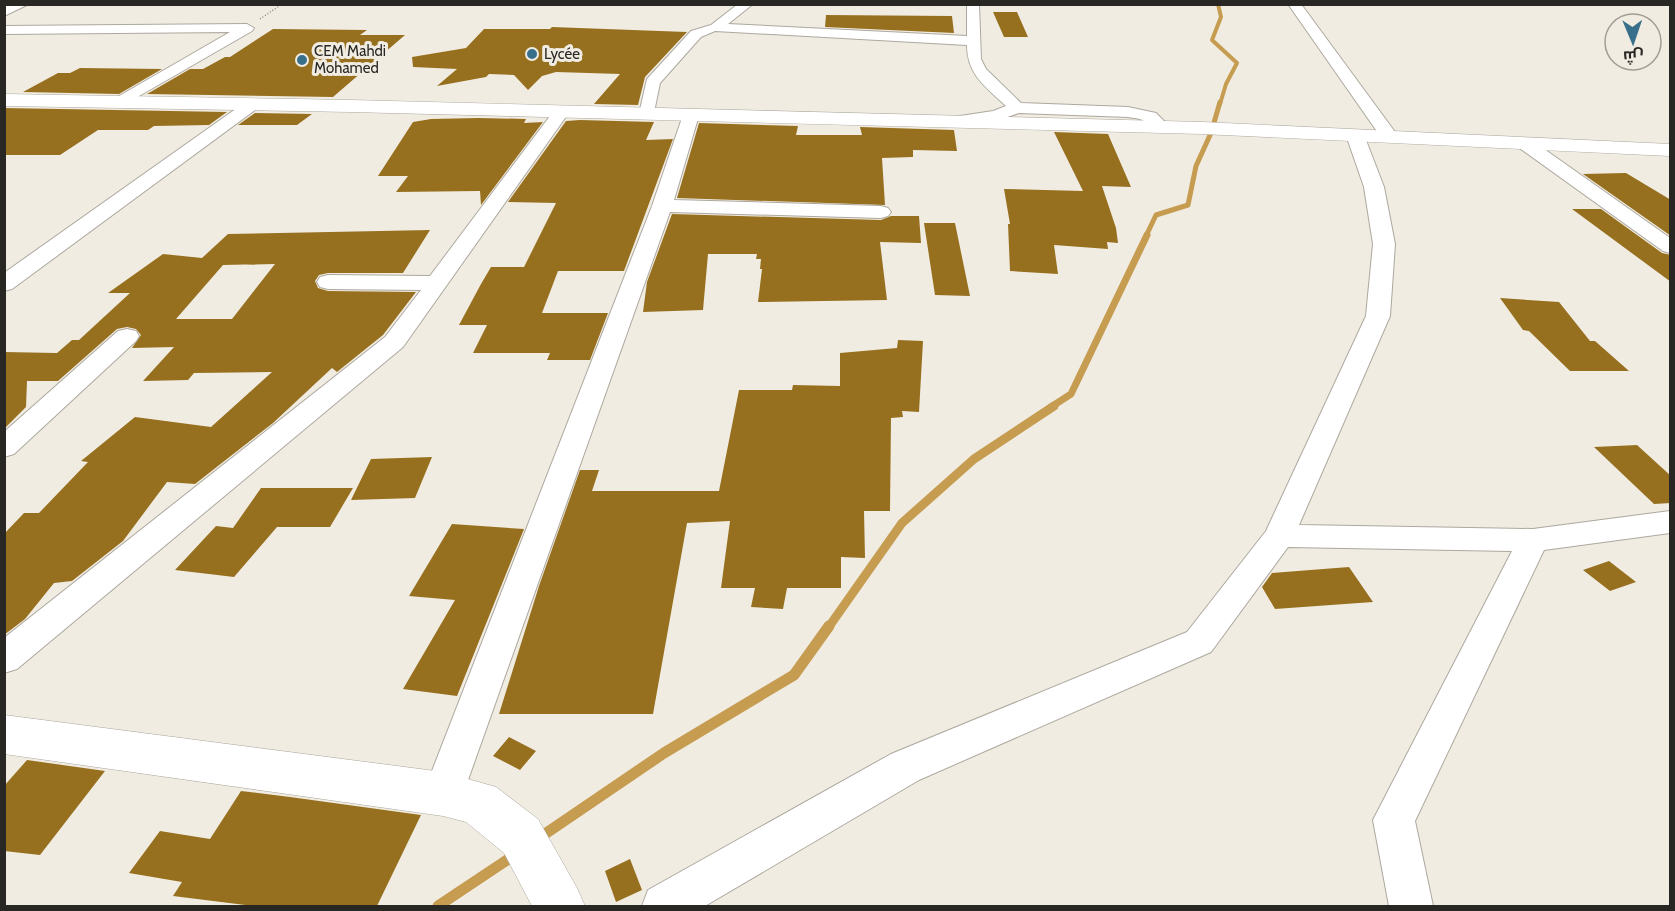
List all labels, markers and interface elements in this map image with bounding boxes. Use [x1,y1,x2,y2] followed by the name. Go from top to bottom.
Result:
[1603,12,1663,72] north arrow
[314,42,386,77] place label: CEM Mahdi Mohamed
[544,45,580,63] place label: Lycée
[525,47,539,61] marker: Lycée
[1623,47,1644,66] text: ش
[295,53,309,67] marker: CEM Mahdi Mohamed

